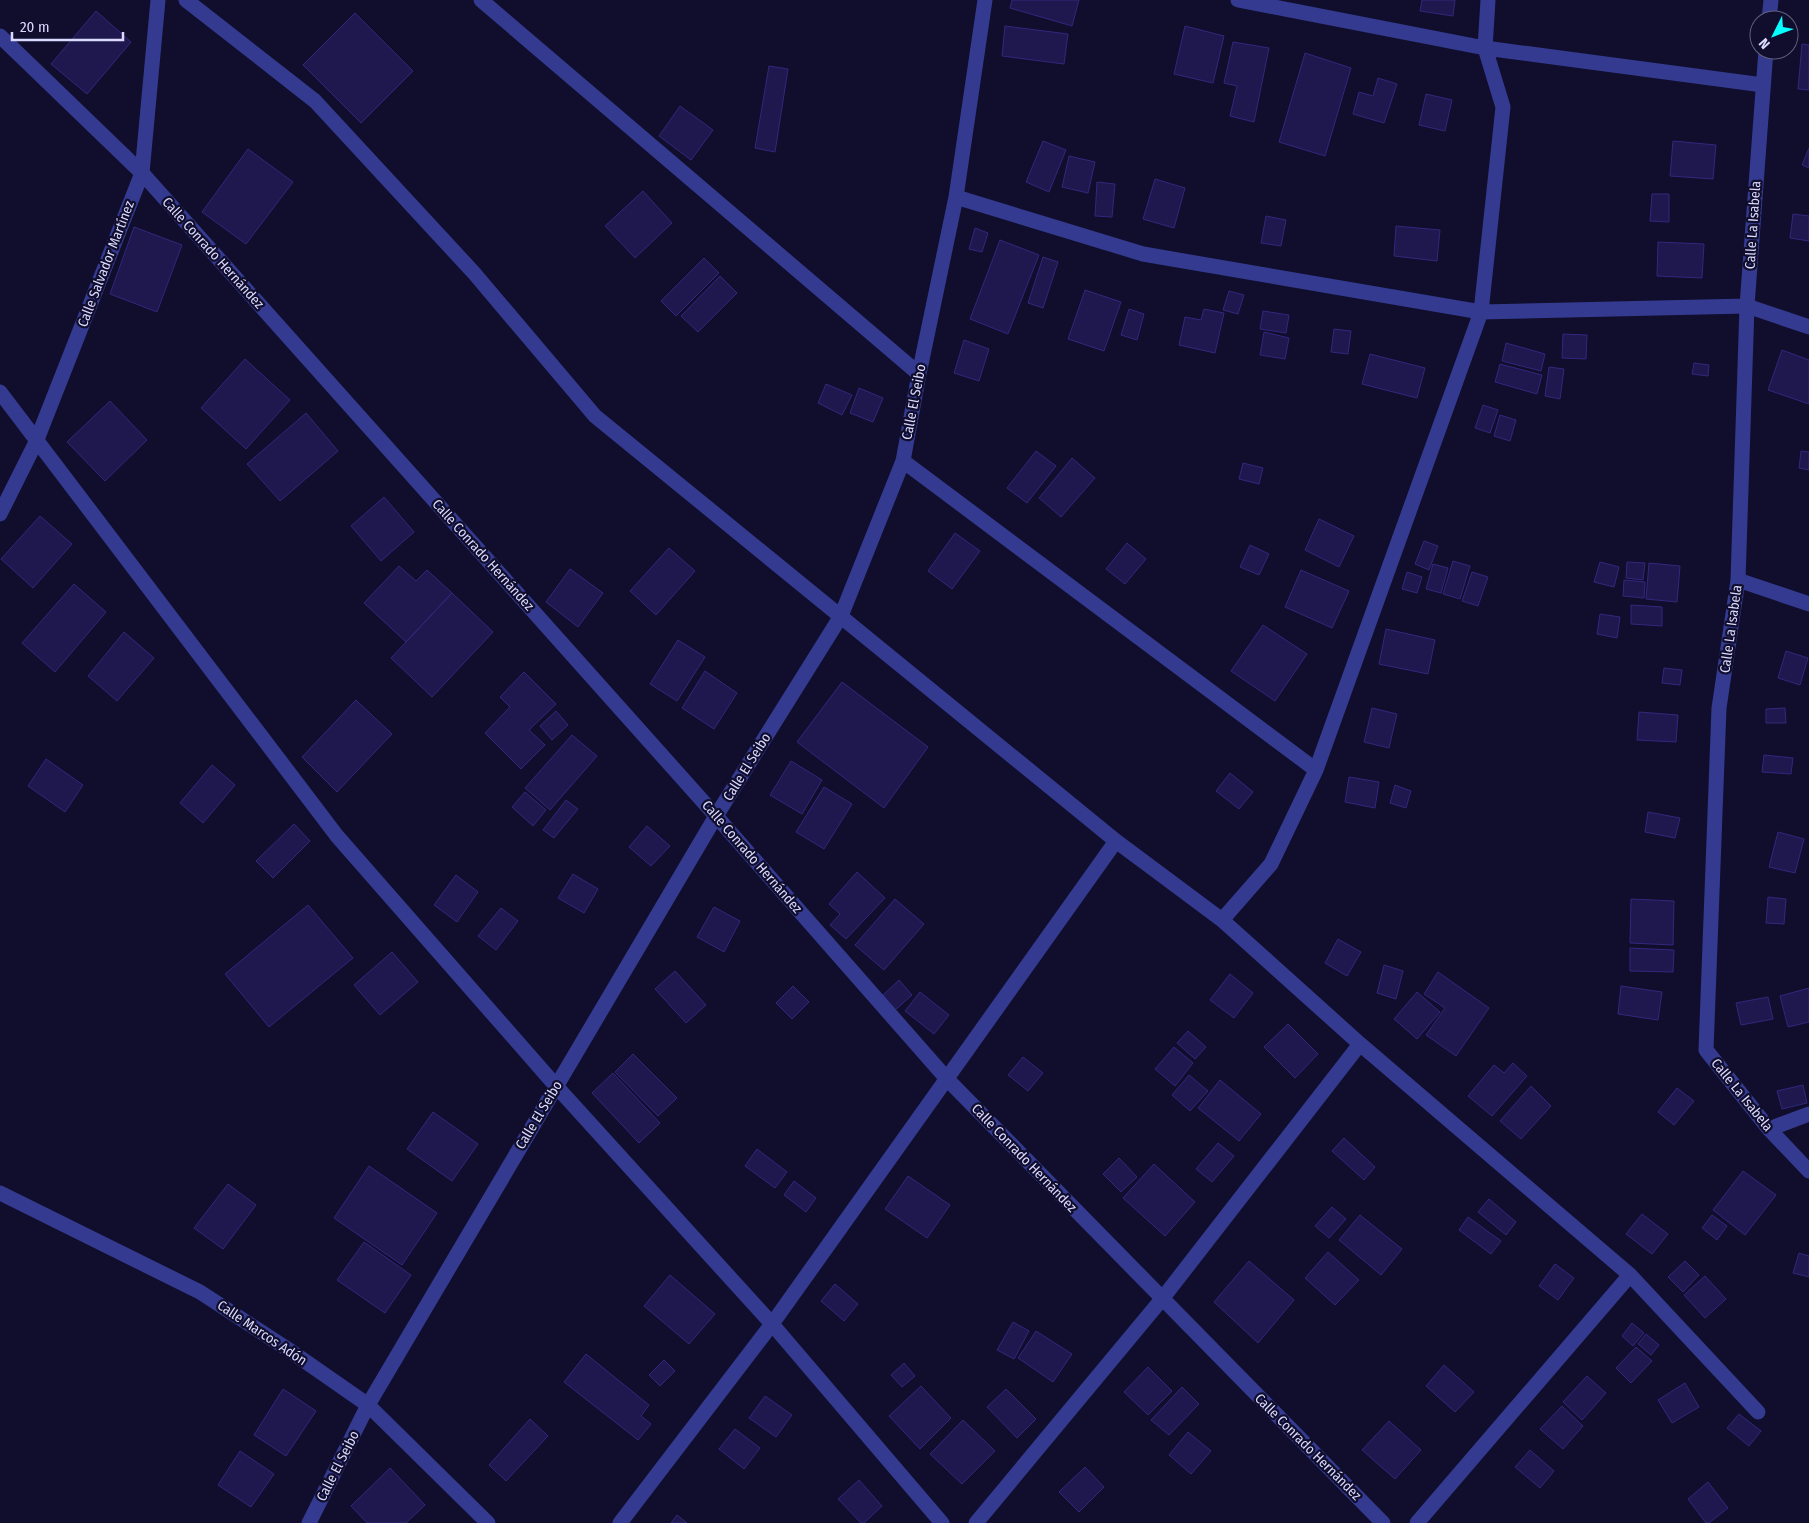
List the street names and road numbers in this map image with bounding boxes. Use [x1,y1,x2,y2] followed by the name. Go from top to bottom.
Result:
[1741,180,1765,270] street label: Calle La Isabela
[158,194,268,313] street label: Calle Conrado Hernández
[74,198,138,330] street label: Calle Salvador Martínez
[898,363,930,441] street label: Calle El Seibo
[428,496,538,615] street label: Calle Conrado Hernández
[1716,584,1746,674] street label: Calle La Isabela
[719,730,775,804] street label: Calle El Seibo
[698,797,806,917] street label: Calle Conrado Hernández
[1707,1055,1777,1135] street label: Calle La Isabela
[512,1078,566,1152] street label: Calle El Seibo
[968,1100,1080,1216] street label: Calle Conrado Hernández
[214,1297,310,1369] street label: Calle Marcos Adón
[1251,1390,1365,1504] street label: Calle Conrado Hernández
[313,1428,363,1504] street label: Calle El Seibo

